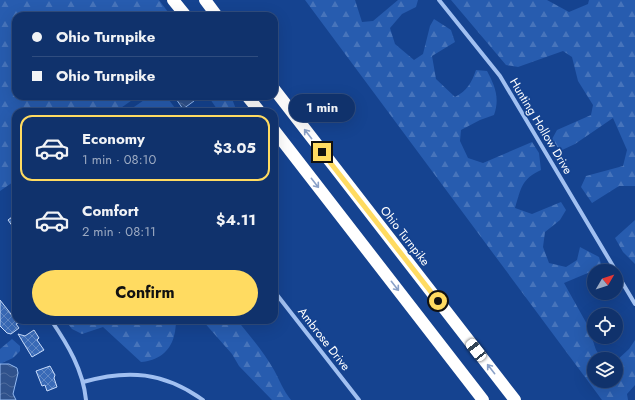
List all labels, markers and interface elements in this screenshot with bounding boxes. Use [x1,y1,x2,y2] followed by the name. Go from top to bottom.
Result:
[56,26,155,48] text: Ohio Turnpike
[56,65,155,87] text: Ohio Turnpike
[505,74,577,178] street label: Hunting Hollow Drive
[289,94,355,122] callout: 1 min
[306,98,338,117] text: 1 min
[82,128,145,150] text: Economy
[304,128,313,139] one-way arrow
[34,130,70,166] icon: car
[213,137,256,159] text: $3.05
[313,143,331,161] route end
[82,150,156,169] text: 1 min · 08:10
[311,178,319,189] one-way arrow
[82,200,139,222] text: Comfort
[34,202,70,238] icon: car
[376,202,434,270] street label: Ohio Turnpike
[216,209,256,231] text: $4.11
[82,222,156,241] text: 2 min · 08:11
[587,264,623,300] north arrow
[587,264,623,388] map controls
[32,270,258,316] button: Confirm
[390,281,399,292] one-way arrow
[429,292,447,310] route start
[294,304,354,374] street label: Ambrose Drive
[587,308,623,344] button: locate
[464,337,488,363] car
[587,352,623,388] button: layers
[487,364,495,375] one-way arrow

